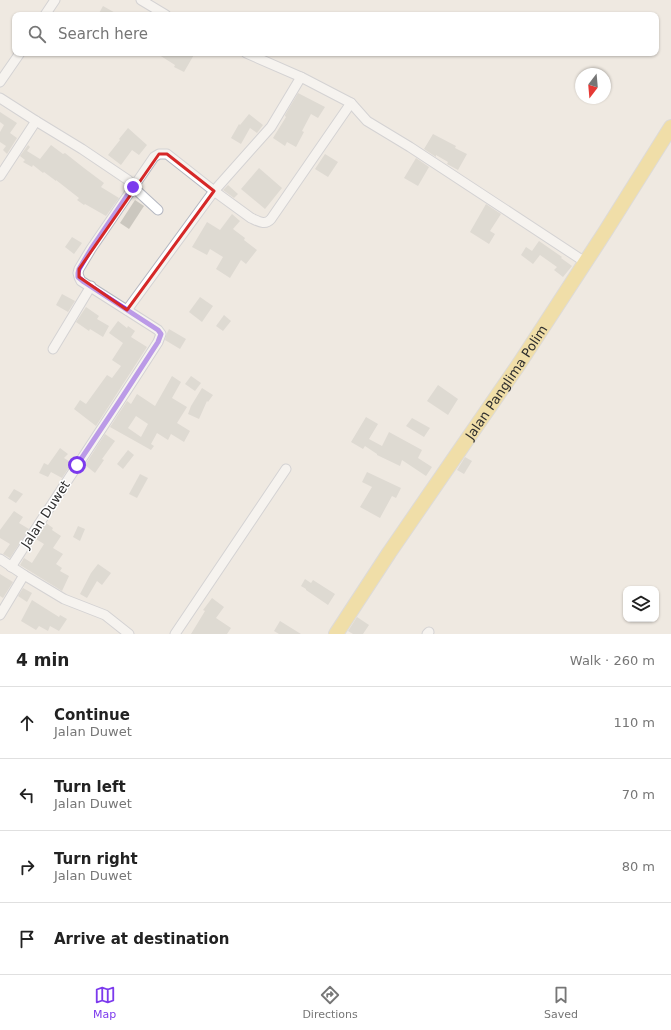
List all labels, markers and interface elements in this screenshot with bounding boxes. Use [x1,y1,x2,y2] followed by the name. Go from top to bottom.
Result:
[12,12,659,56] search box
[26,23,48,45] icon: search
[58,25,148,43] text: Search here
[575,68,611,104] north arrow
[124,178,142,196] route end
[462,322,550,443] street label: Jalan Panglima Polim
[68,456,86,474] route start
[17,478,73,552] street label: Jalan Duwet
[623,586,659,622] map controls
[623,586,659,622] button: layers
[16,650,69,670] text: 4 min
[570,653,655,668] text: Walk · 260 m
[54,706,130,724] text: Continue
[16,712,38,734] icon: ahead
[613,715,655,730] text: 110 m
[54,724,132,739] text: Jalan Duwet
[54,778,126,796] text: Turn left
[16,784,38,806] icon: left
[622,787,655,802] text: 70 m
[54,796,132,811] text: Jalan Duwet
[54,850,138,868] text: Turn right
[16,856,38,878] icon: right
[622,859,655,874] text: 80 m
[54,868,132,883] text: Jalan Duwet
[16,928,38,950] icon: arrive
[54,930,229,948] text: Arrive at destination
[93,984,116,1021] tab: Map
[302,984,358,1021] tab: Directions
[544,984,578,1021] tab: Saved

